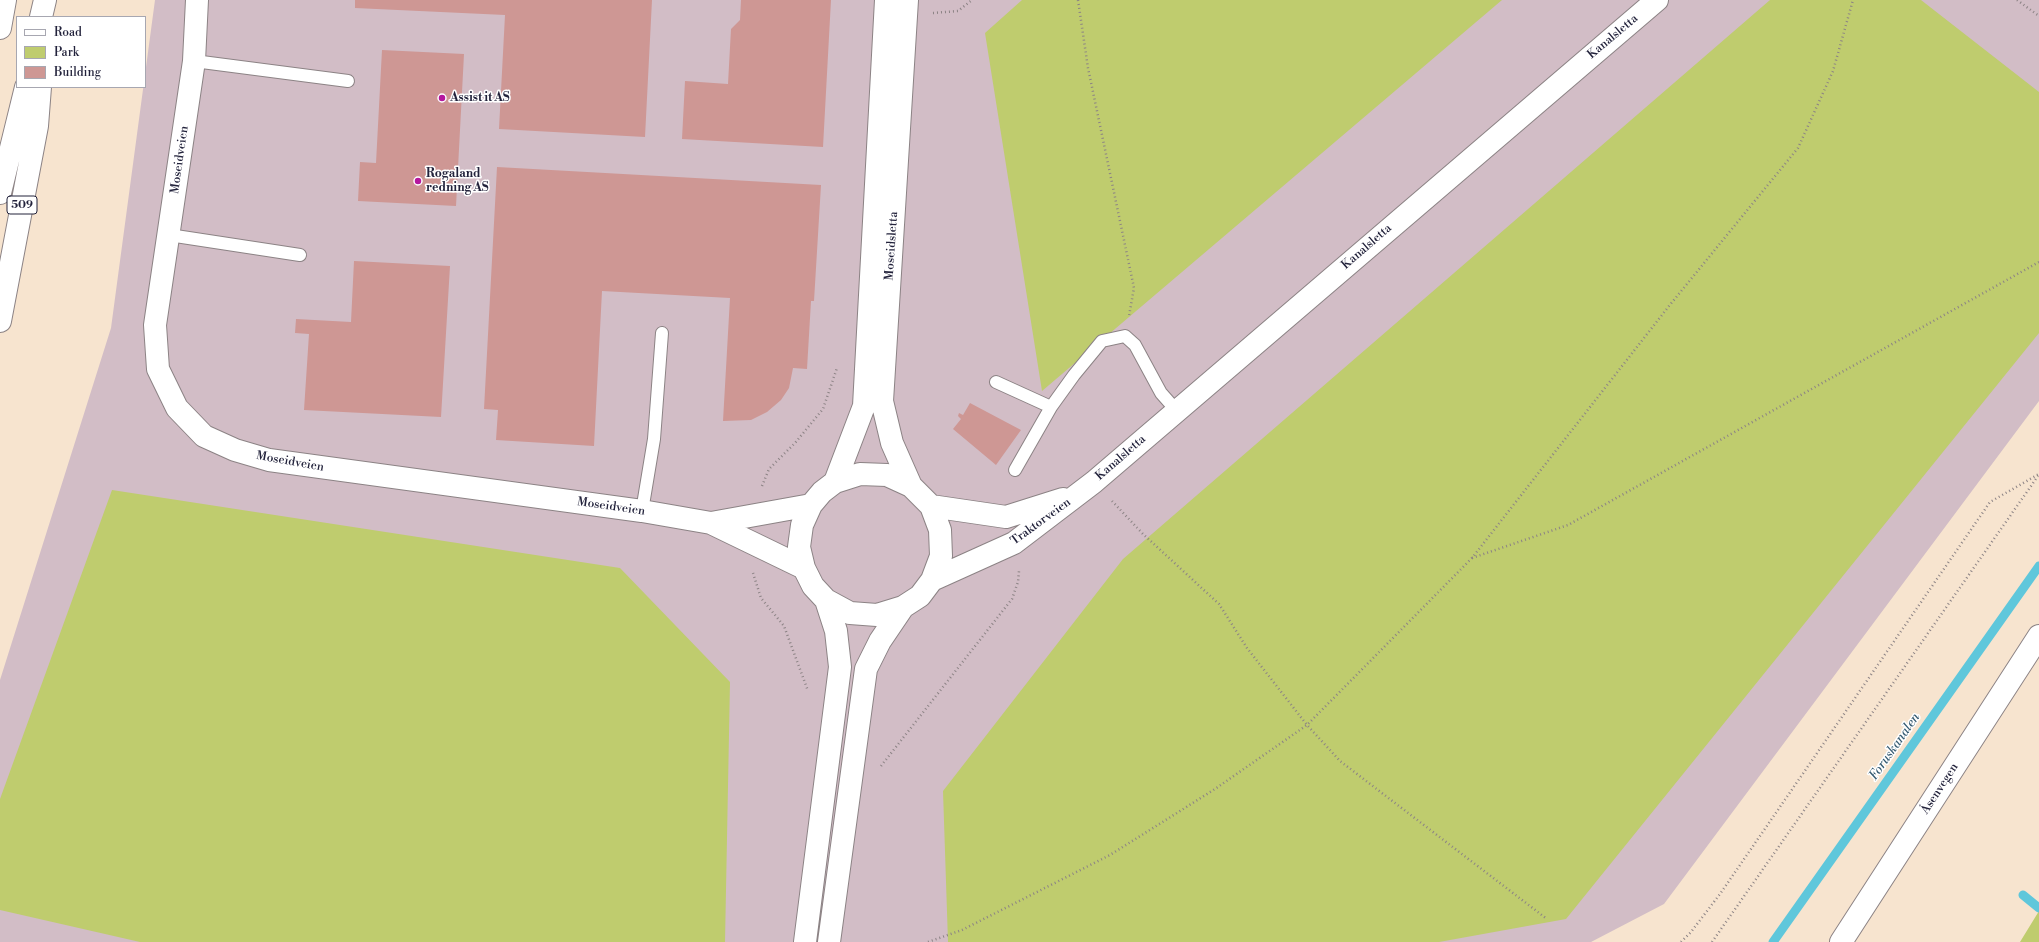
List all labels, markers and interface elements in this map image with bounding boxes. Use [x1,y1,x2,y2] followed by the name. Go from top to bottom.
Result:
[1585,12,1641,62] street label: Kanalsletta
[16,16,146,88] legend
[54,25,82,40] text: Road
[54,45,79,60] text: Park
[54,65,101,80] text: Building
[450,91,510,105] place label: Assist it AS
[437,93,447,103] marker: Assist it AS
[168,125,192,195] street label: Moseidveien
[426,167,489,195] place label: Rogaland redning AS
[413,176,423,186] marker: Rogaland redning AS
[7,196,37,214] road number: 509
[882,211,902,281] street label: Moseidsletta
[1339,221,1395,273] street label: Kanalsletta
[1093,432,1149,484] street label: Kanalsletta
[255,449,325,475] street label: Moseidveien
[576,495,646,519] street label: Moseidveien
[1008,495,1074,549] street label: Traktorveien
[1866,711,1924,783] water label: Foruskanalen
[1918,761,1962,817] street label: Åsenvegen

